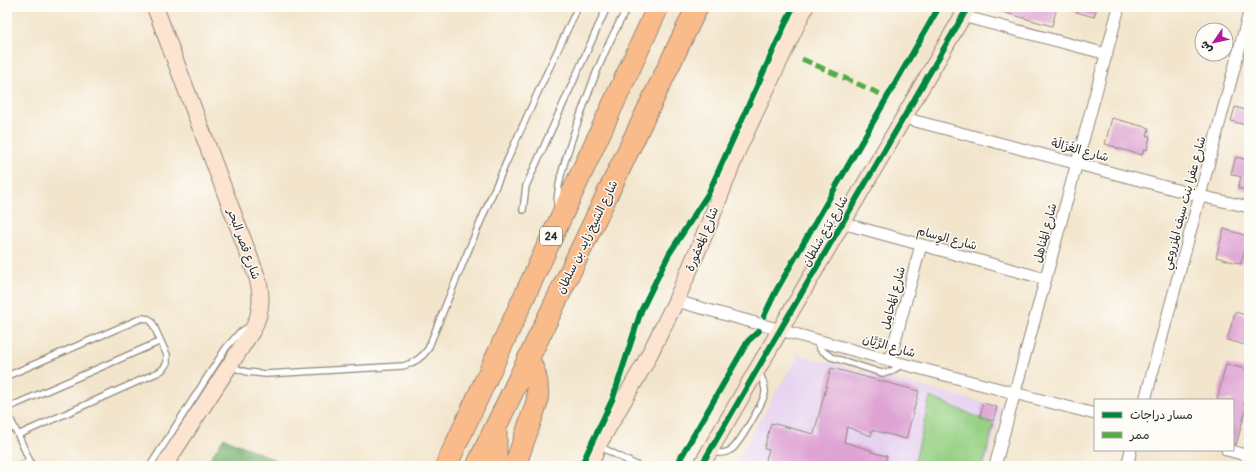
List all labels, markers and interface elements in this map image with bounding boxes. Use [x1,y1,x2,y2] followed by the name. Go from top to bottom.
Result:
[1194,22,1234,62] north arrow
[1197,39,1215,56] text: ش
[1049,134,1111,166] street label: شارع الغَزَالَة
[1159,135,1212,272] street label: شارع عفرا بنت سيف المزروعي
[553,178,622,297] street label: شارع الشيخ زايد بن سلطان
[799,193,853,270] street label: شارع بَدَع سُلطان
[1030,202,1062,265] street label: شارع المَناهِل
[683,205,723,274] street label: شارع المَعمُورة
[223,206,263,282] street label: شارع قصر البحر
[915,223,979,255] street label: شارع الوِسام
[540,227,562,245] road number: 24
[878,265,910,332] street label: شارع المَحامِل
[860,331,917,362] street label: شارع الرَّيَّان
[1094,399,1234,451] legend
[1130,408,1193,423] text: مسار دراجات
[1129,428,1149,443] text: ممر

